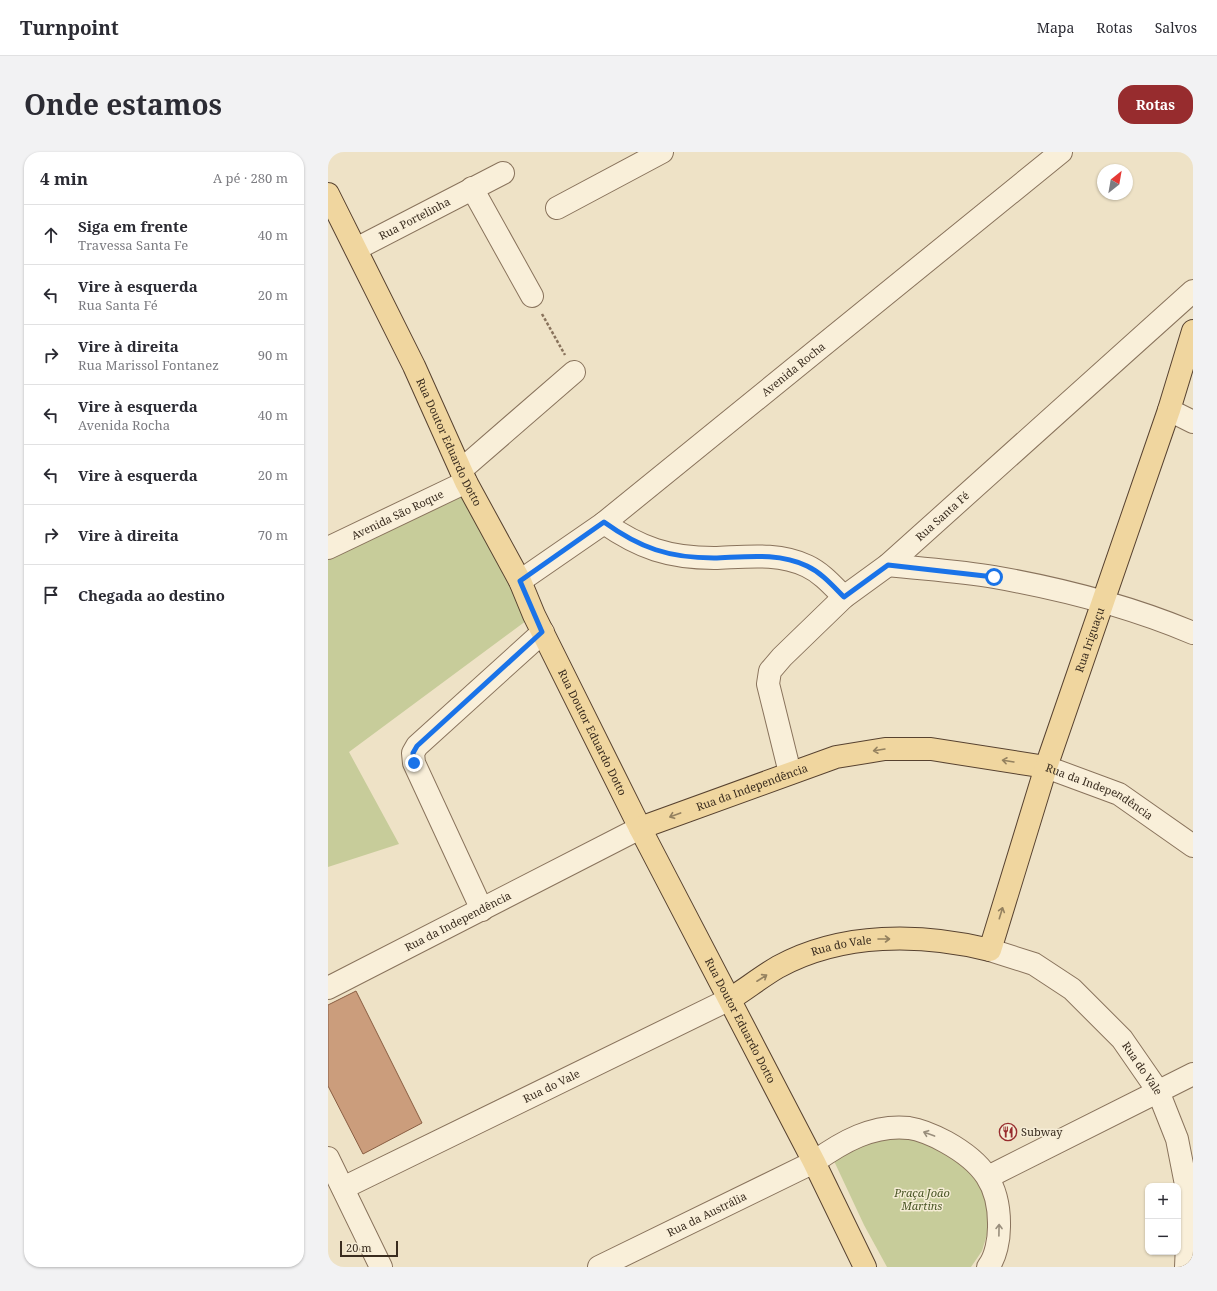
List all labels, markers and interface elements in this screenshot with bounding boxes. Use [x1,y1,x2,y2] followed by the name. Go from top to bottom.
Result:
[20,15,119,41] text: Turnpoint
[1037,18,1074,37] text: Mapa
[1096,18,1133,37] text: Rotas
[1155,18,1197,37] text: Salvos
[24,85,222,123] text: Onde estamos
[1118,85,1193,124] button: Rotas
[1097,164,1133,200] north arrow
[40,167,88,190] text: 4 min
[213,169,288,187] text: A pé · 280 m
[376,194,453,243] street label: Rua Portelinha
[78,216,188,236] text: Siga em frente
[40,224,62,246] icon: ahead
[258,226,288,244] text: 40 m
[78,236,188,254] text: Travessa Santa Fe
[78,276,198,296] text: Vire à esquerda
[40,284,62,306] icon: left
[258,286,288,304] text: 20 m
[78,296,158,314] text: Rua Santa Fé
[78,336,179,356] text: Vire à direita
[758,338,828,399] street label: Avenida Rocha
[40,344,62,366] icon: right
[258,346,288,364] text: 90 m
[78,356,219,374] text: Rua Marissol Fontanez
[413,375,486,508] street label: Rua Doutor Eduardo Dotto
[78,396,198,416] text: Vire à esquerda
[40,404,62,426] icon: left
[258,406,288,424] text: 40 m
[78,416,170,434] text: Avenida Rocha
[40,464,62,486] icon: left
[78,465,198,485] text: Vire à esquerda
[258,466,288,484] text: 20 m
[349,486,446,543] street label: Avenida São Roque
[912,488,972,544] street label: Rua Santa Fé
[40,524,62,546] icon: right
[78,525,179,545] text: Vire à direita
[258,526,288,544] text: 70 m
[985,568,1003,586] route start
[40,584,62,606] icon: arrive
[78,585,225,605] text: Chegada ao destino
[1071,605,1107,674] street label: Rua Iriguaçu
[555,666,631,798] street label: Rua Doutor Eduardo Dotto
[872,746,885,754] one-way arrow
[405,754,423,772] route end
[1001,757,1014,765] one-way arrow
[694,760,810,814] street label: Rua da Independência
[1044,760,1156,823] street label: Rua da Independência
[669,812,682,819] one-way arrow
[402,887,513,954] street label: Rua da Independência
[998,907,1005,920] one-way arrow
[809,932,872,959] street label: Rua do Vale
[877,935,890,943] one-way arrow
[702,955,780,1086] street label: Rua Doutor Eduardo Dotto
[756,974,767,982] one-way arrow
[1119,1038,1167,1097] street label: Rua do Vale
[520,1065,582,1106] street label: Rua do Vale
[998,1122,1018,1142] restaurant icon: Subway
[1021,1124,1063,1139] place label: Subway
[923,1130,935,1138] one-way arrow
[1145,1183,1181,1255] map controls
[1145,1183,1181,1219] button: +
[893,1185,950,1213] park label: Praça João Martins
[664,1188,749,1240] street label: Rua da Austrália
[1145,1219,1181,1255] button: −
[995,1224,1003,1237] one-way arrow
[340,1239,398,1258] scale bar
[346,1240,372,1255] text: 20 m

